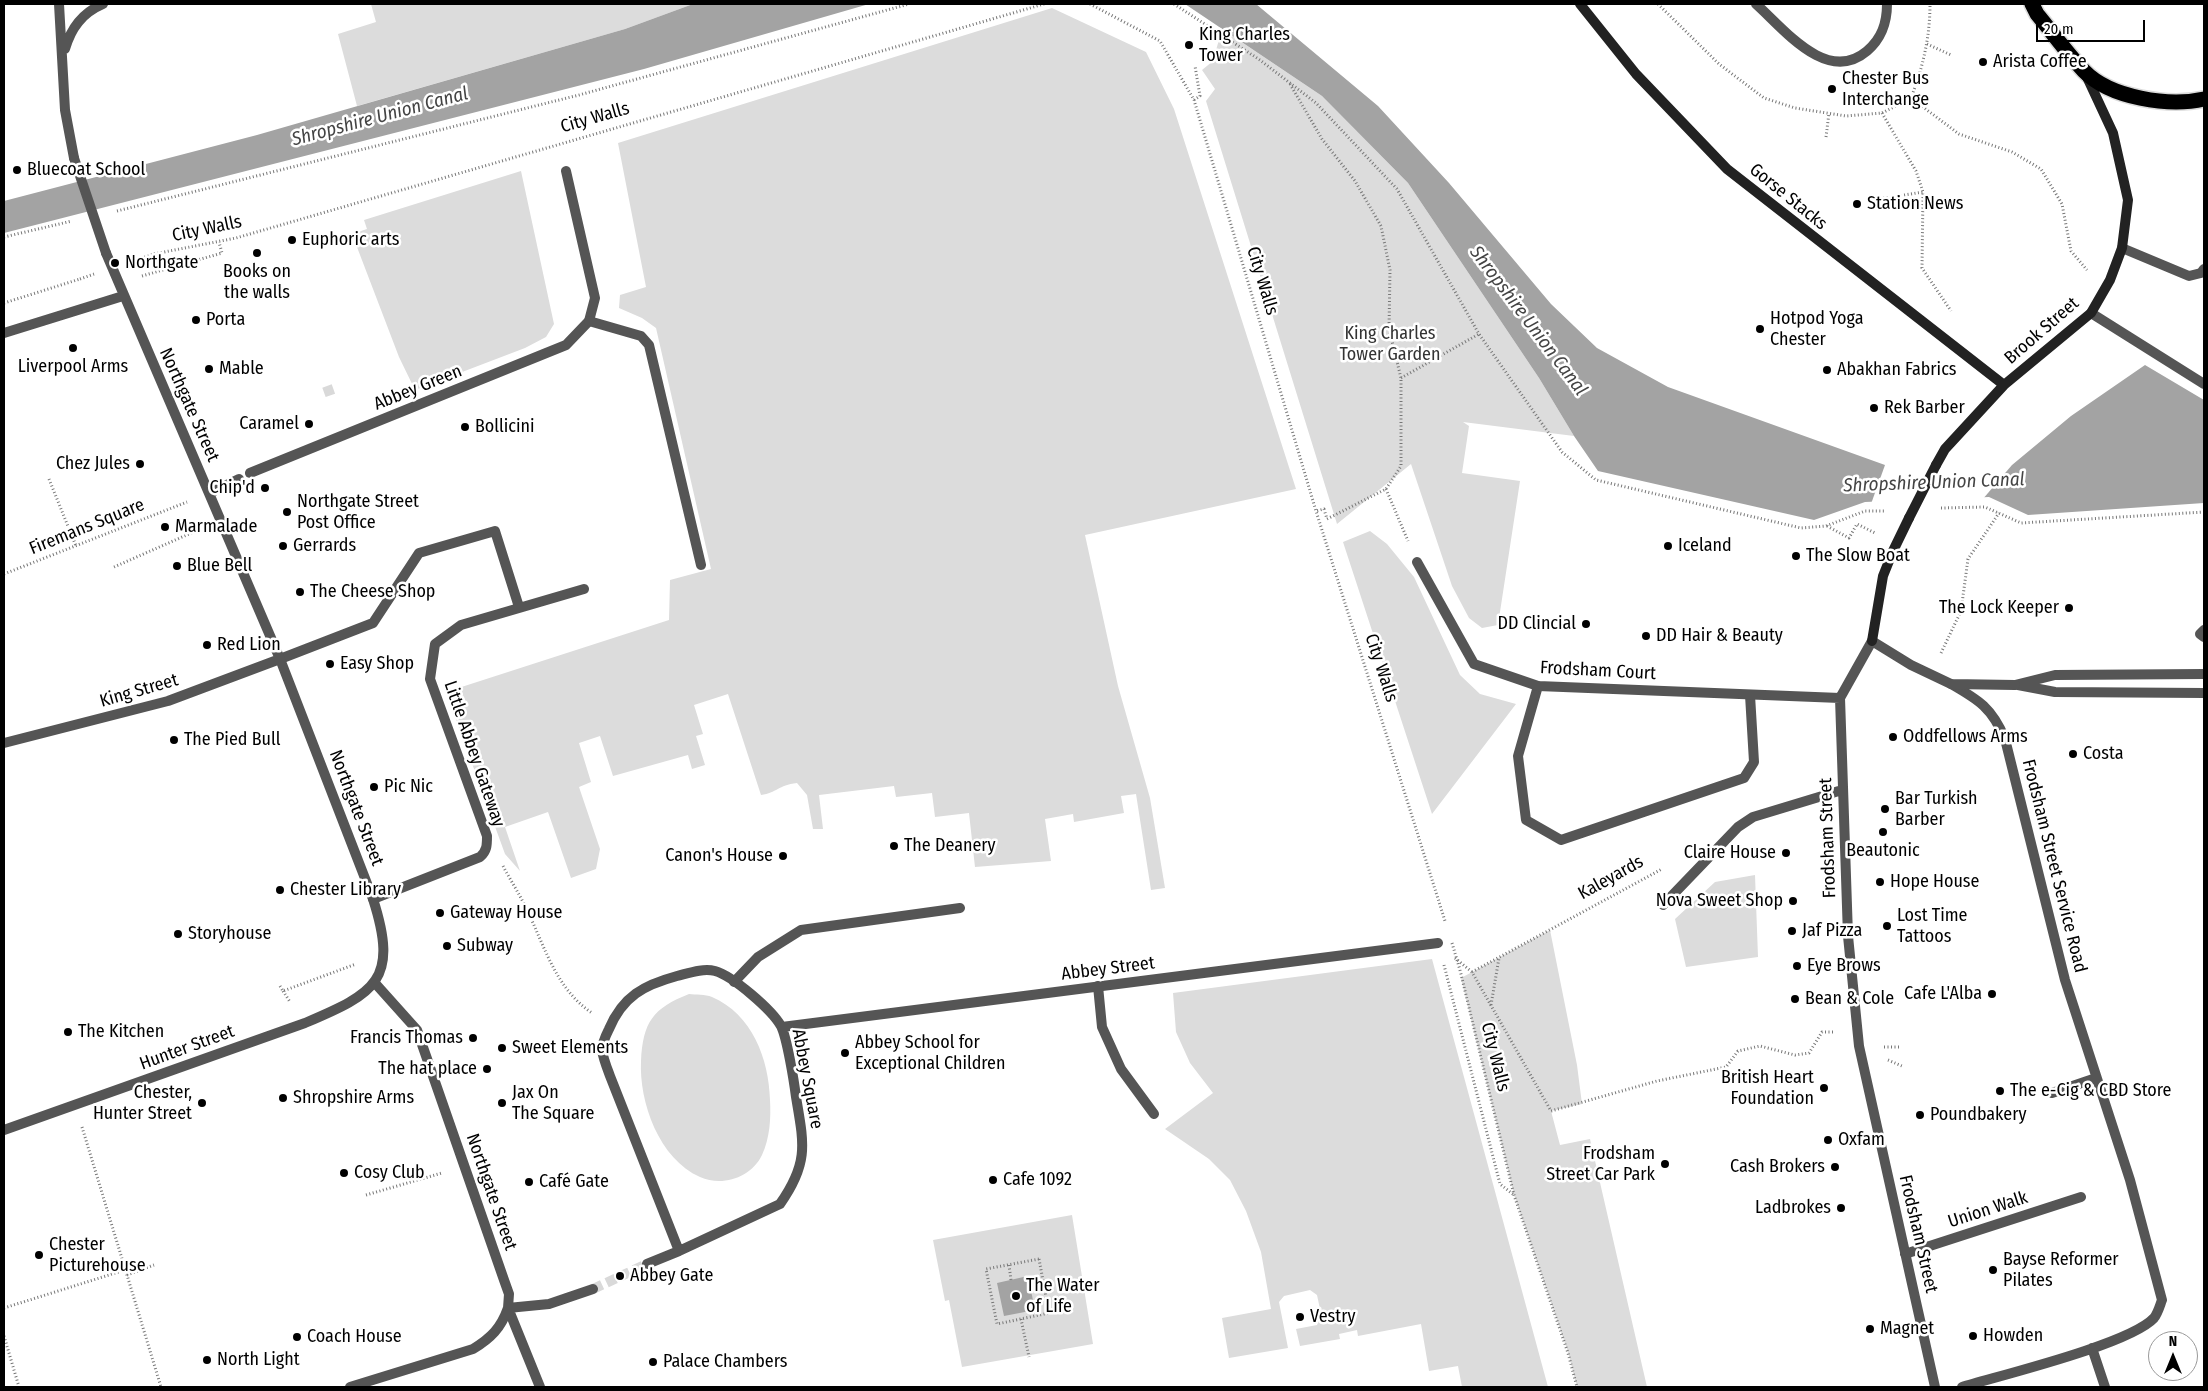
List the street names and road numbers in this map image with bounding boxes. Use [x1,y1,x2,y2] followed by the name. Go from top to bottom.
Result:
[558,98,632,138] street label: City Walls
[1745,159,1831,235] street label: Gorse Stacks
[170,211,244,247] street label: City Walls
[1241,244,1283,318] street label: City Walls
[2000,293,2084,369] street label: Brook Street
[154,345,224,465] street label: Northgate Street
[371,361,465,415] street label: Abbey Green
[26,494,148,560] street label: Firemans Square
[1360,631,1402,705] street label: City Walls
[1539,657,1657,685] street label: Frodsham Court
[97,670,181,712] street label: King Street
[439,678,509,830] street label: Little Abbey Gateway
[324,747,388,869] street label: Northgate Street
[2017,757,2091,975] street label: Frodsham Street Service Road
[1815,777,1841,899] street label: Frodsham Street
[1575,851,1647,905] street label: Kaleyards
[1060,953,1156,985] street label: Abbey Street
[1476,1020,1514,1094] street label: City Walls
[137,1021,237,1075] street label: Hunter Street
[787,1027,827,1131] street label: Abbey Square
[461,1131,521,1253] street label: Northgate Street
[1894,1173,1942,1295] street label: Frodsham Street
[1945,1187,2031,1233] street label: Union Walk

